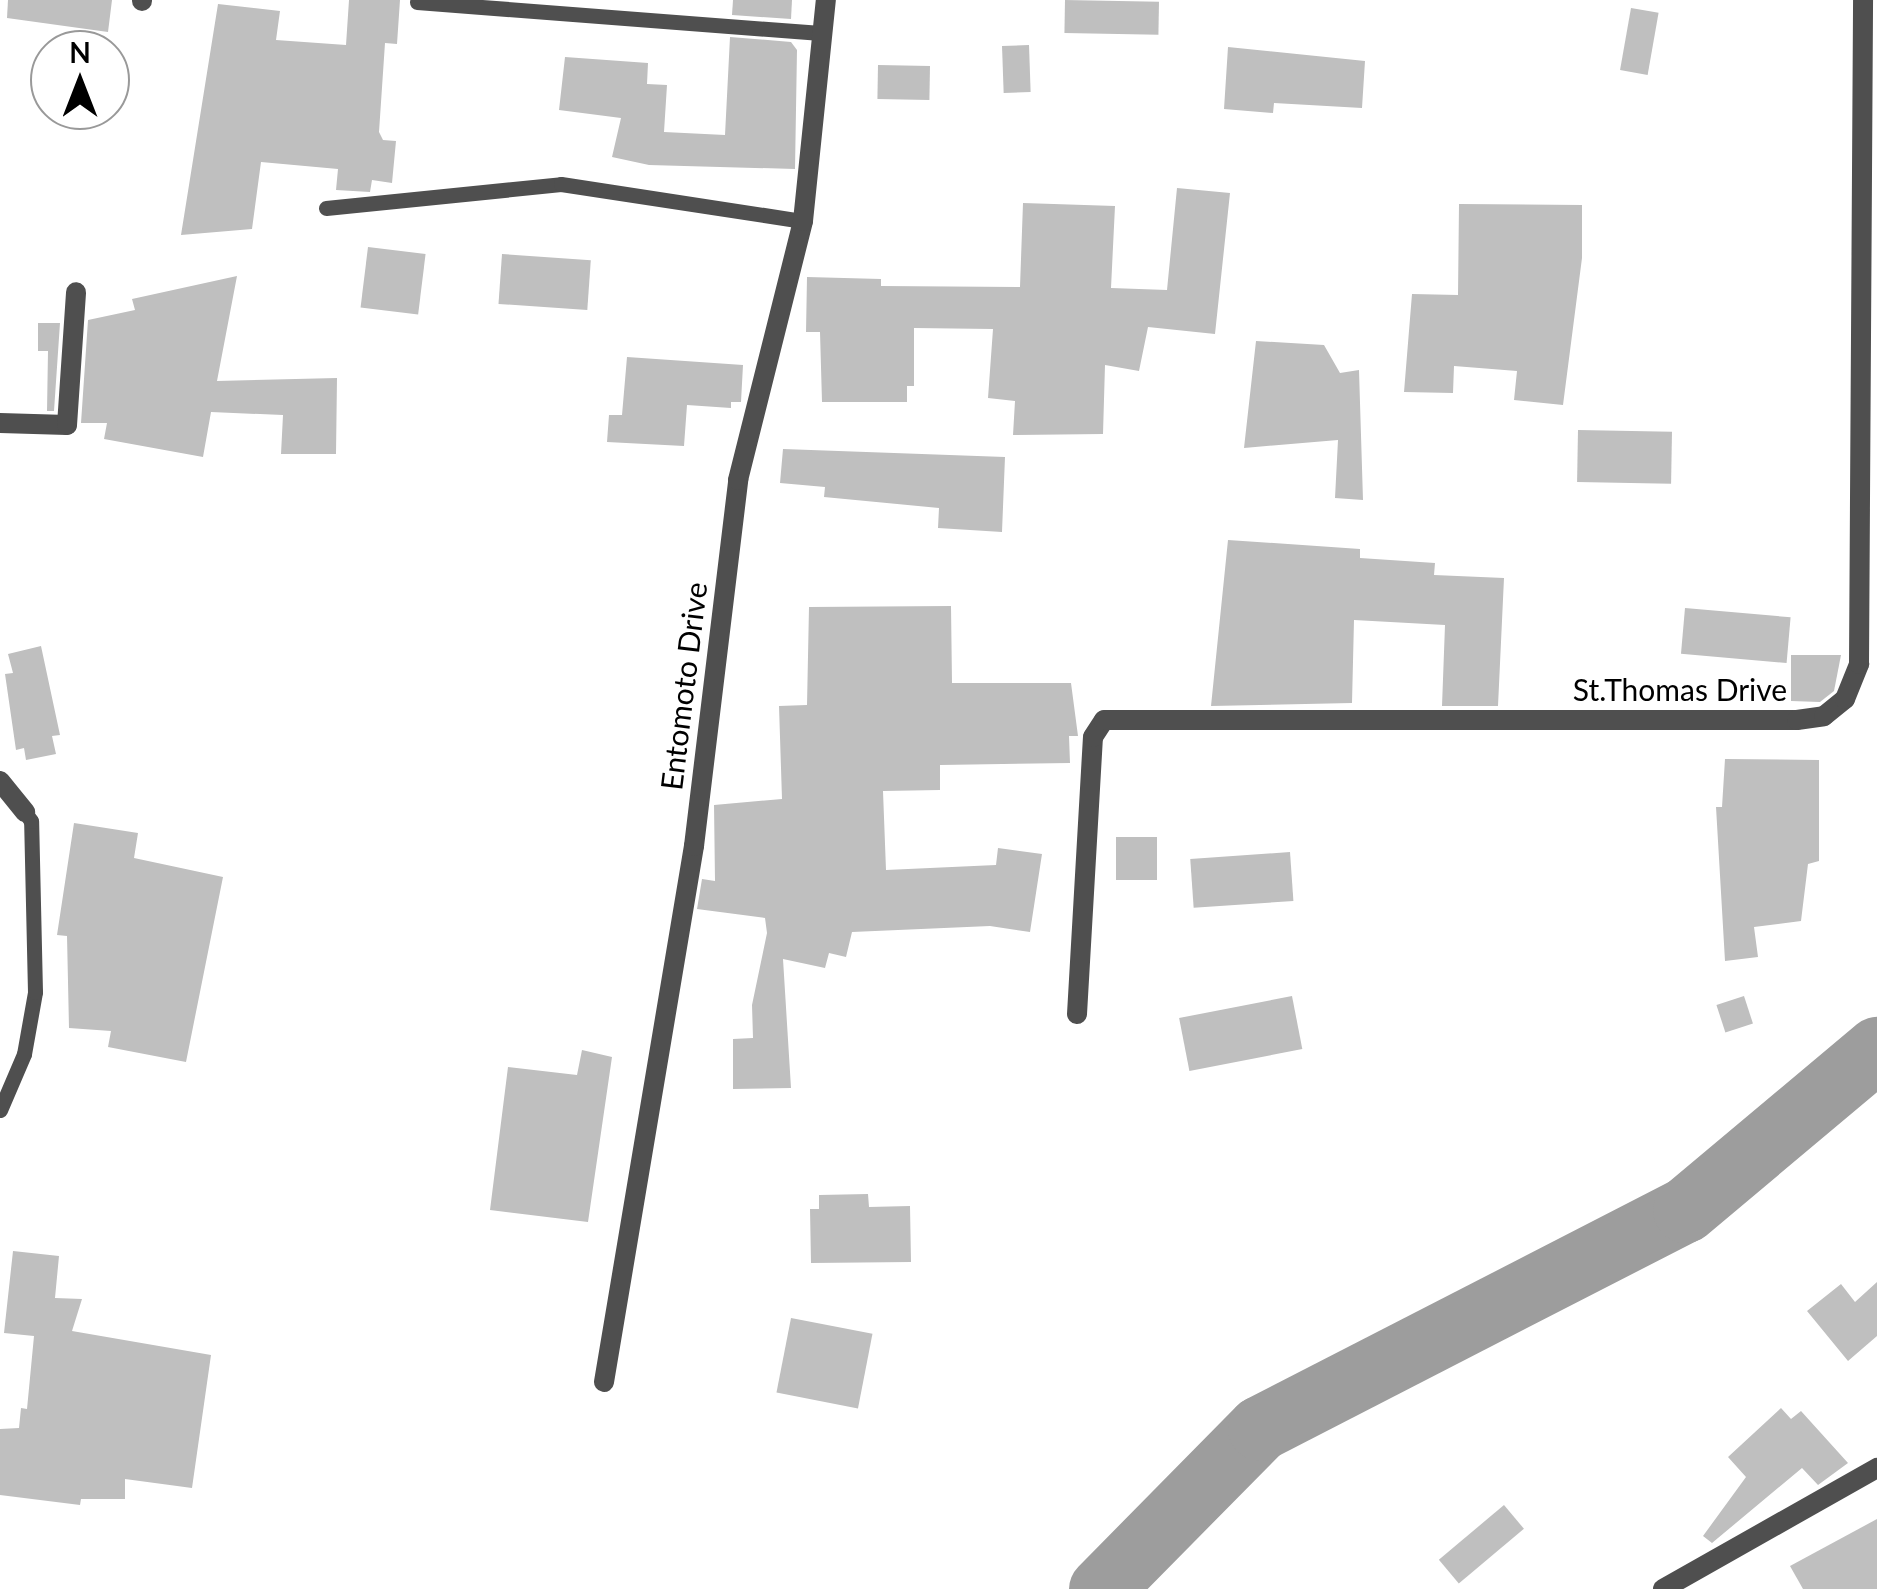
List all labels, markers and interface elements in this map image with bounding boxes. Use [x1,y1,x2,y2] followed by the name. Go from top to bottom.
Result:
[30,30,130,130] north arrow
[69,35,91,69] text: N
[652,580,714,792] street label: Entomoto Drive
[1573,671,1787,707] street label: St.Thomas Drive

